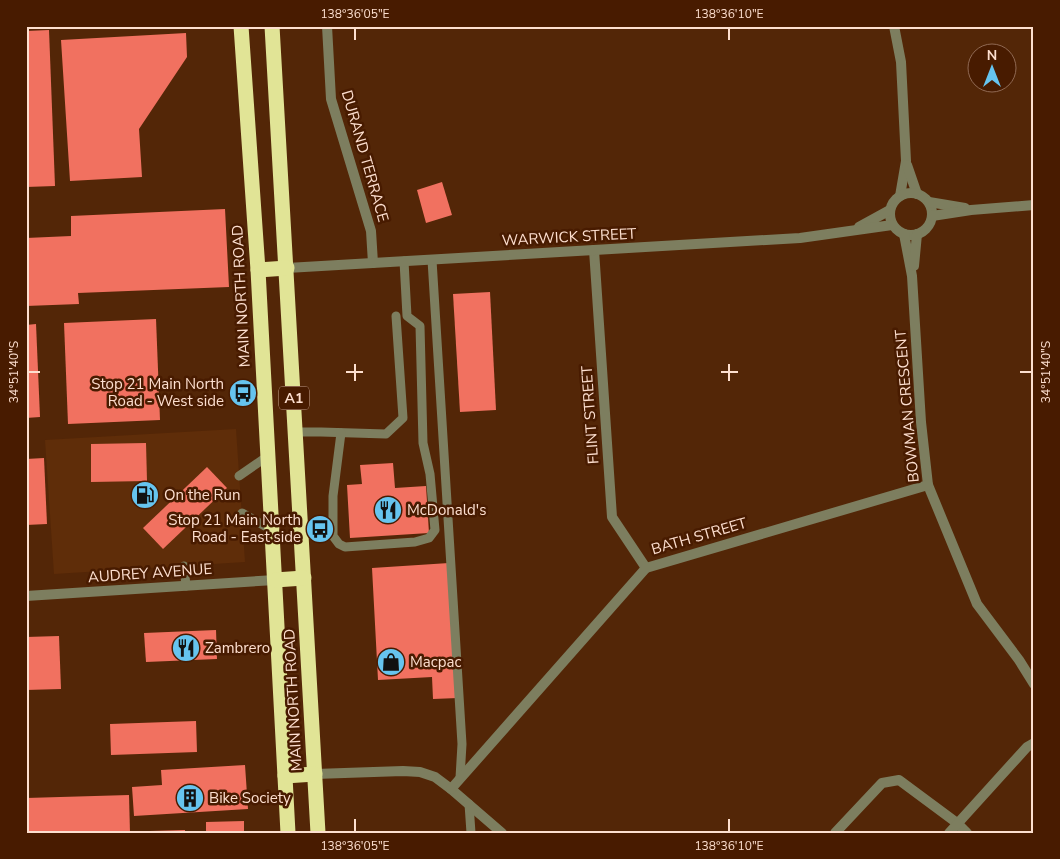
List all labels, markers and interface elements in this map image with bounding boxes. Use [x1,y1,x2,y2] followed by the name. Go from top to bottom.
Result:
[320,6,390,22] text: 138°36'05"E
[694,6,764,22] text: 138°36'10"E
[968,42,1018,92] north arrow
[987,46,997,65] text: N
[337,88,393,224] street label: DURAND TERRACE
[501,223,637,251] street label: WARWICK STREET
[227,224,255,368] street label: MAIN NORTH ROAD
[890,329,924,483] street label: BOWMAN CRESCENT
[6,341,22,403] text: 34°51'40"S
[1038,341,1054,403] text: 34°51'40"S
[577,365,603,465] street label: FLINT STREET
[91,374,224,411] place label: Stop 21 Main North Road - West side
[228,378,258,408] bus stop icon: Stop 21 Main North Road - West side
[279,386,309,409] road number: A1
[130,480,160,510] fuel station icon: On the Run
[164,485,240,505] place label: On the Run
[373,495,403,525] restaurant icon: McDonald's
[407,500,486,520] place label: McDonald's
[168,510,301,547] place label: Stop 21 Main North Road - East side
[649,513,749,559] street label: BATH STREET
[305,514,335,544] bus stop icon: Stop 21 Main North Road - East side
[87,559,213,587] street label: AUDREY AVENUE
[279,628,307,772] street label: MAIN NORTH ROAD
[171,633,201,663] restaurant icon: Zambrero
[205,638,270,658] place label: Zambrero
[376,647,406,677] shop icon: Macpac
[410,652,461,672] place label: Macpac
[175,783,205,813] building icon: Bike Society
[209,788,291,808] place label: Bike Society
[320,838,390,854] text: 138°36'05"E
[694,838,764,854] text: 138°36'10"E

